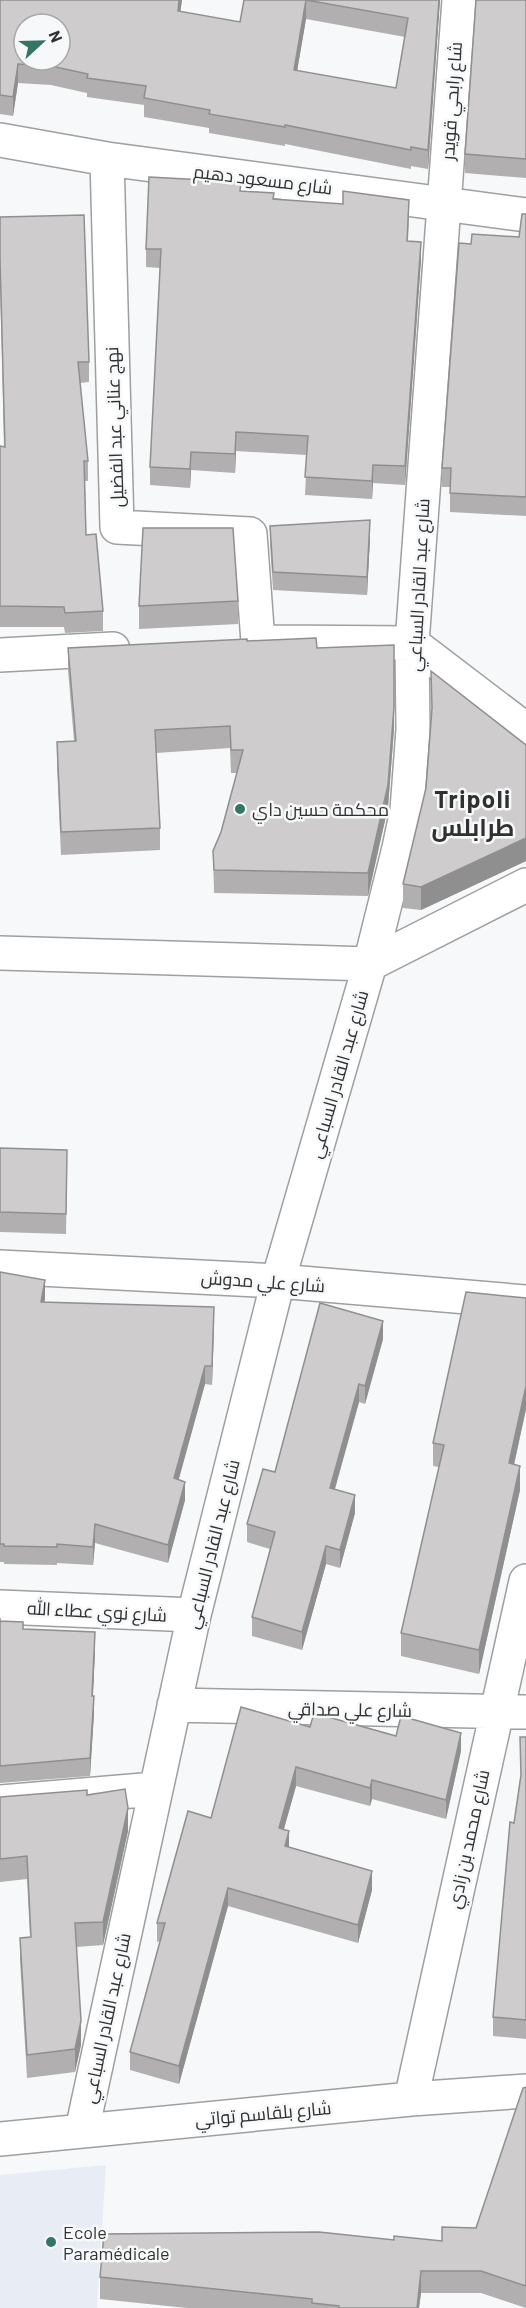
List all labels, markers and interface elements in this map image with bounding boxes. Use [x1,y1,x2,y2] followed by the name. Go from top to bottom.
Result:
[12,12,72,72] north arrow
[46,28,67,45] text: N
[436,41,470,162] street label: شاع رابحي قويدر
[192,160,334,200] street label: شارع مسعود دهيم
[100,346,132,508] street label: نهج عناني عبد الفضيل
[402,498,438,673] street label: شارع عبد القادر السباعي
[432,784,514,842] district label: Tripoli طرابلس
[252,798,389,824] place label: محكمة حسين داي
[233,802,247,816] marker: محكمة حسين داي
[303,987,376,1162] street label: شارع عبد القادر السباعي
[200,1266,326,1300] street label: شارع علي مدوش
[180,1457,248,1632] street label: شارع عبد القادر السباعي
[26,1596,168,1630] street label: شارع نوي عطاء الله
[288,1697,412,1725] street label: شارع علي صداقي
[443,1767,497,1911] street label: شارع محمد بن زادي
[77,1931,139,2106] street label: شارع عبد القادر السباعي
[194,2096,332,2134] street label: شارع بلقاسم تواتي
[63,2221,170,2264] place label: Ecole Paramédicale
[44,2235,58,2249] marker: Ecole Paramédicale

